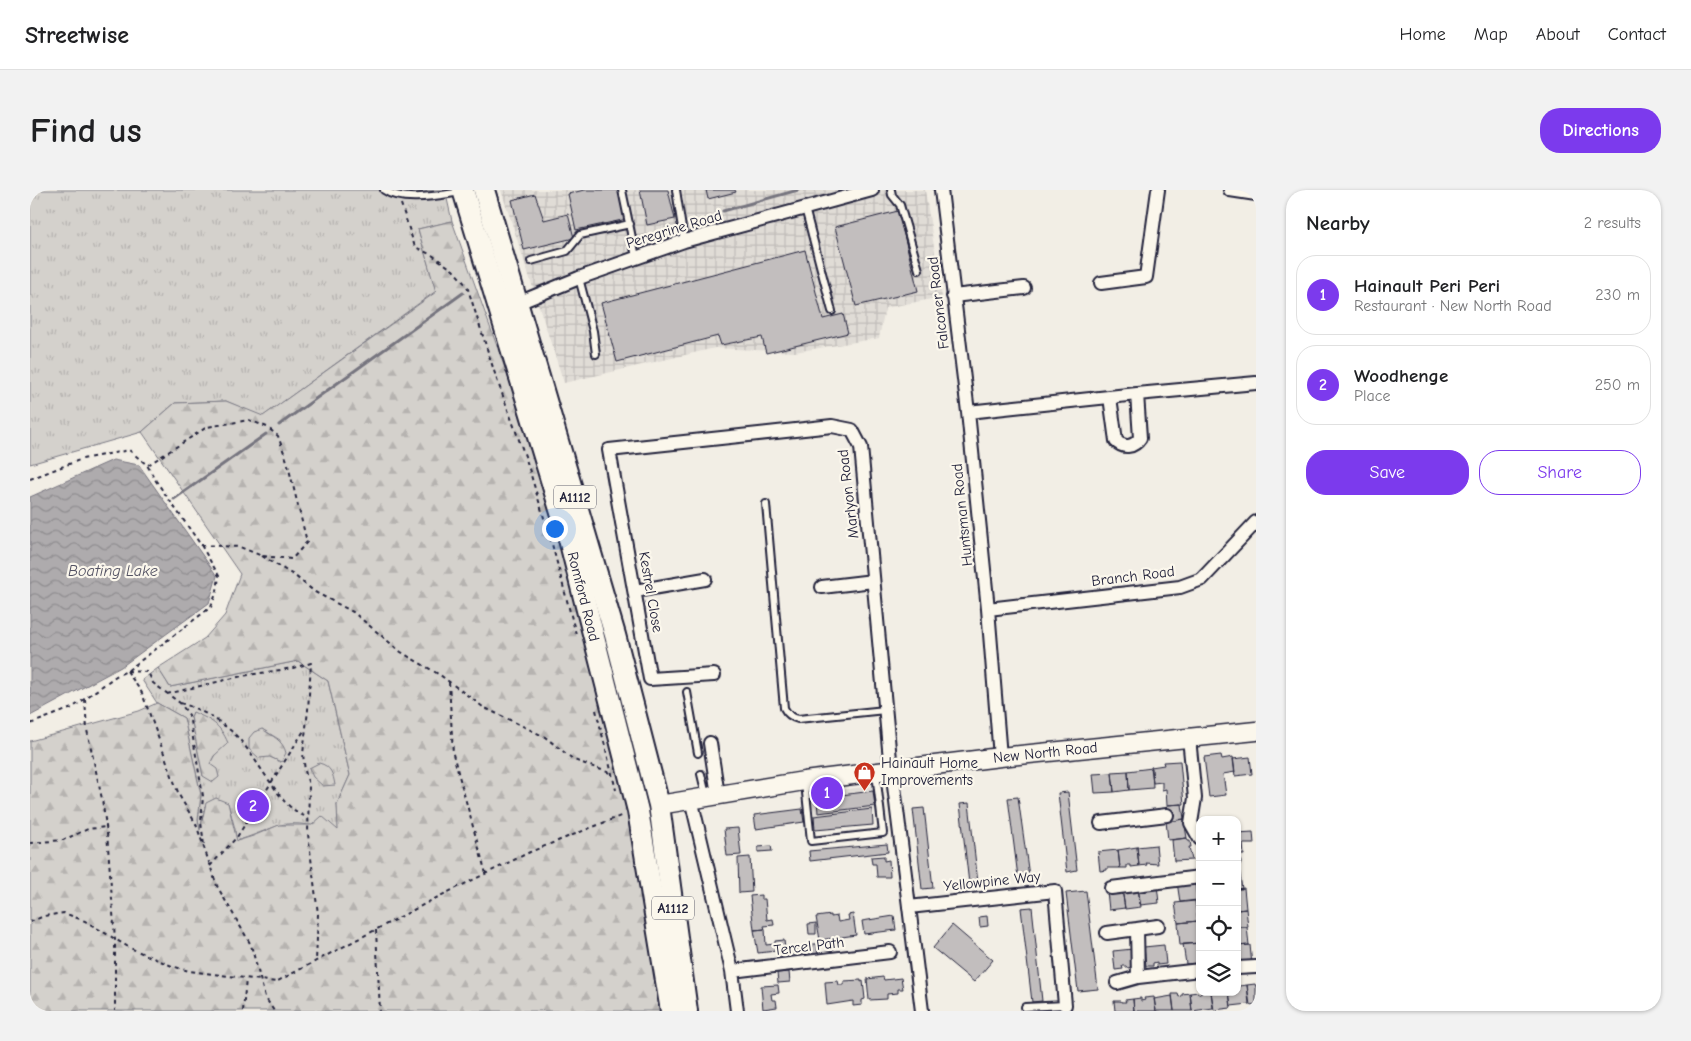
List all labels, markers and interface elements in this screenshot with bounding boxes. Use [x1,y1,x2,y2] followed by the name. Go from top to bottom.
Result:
[25,21,129,49] text: Streetwise
[1399,24,1446,45] text: Home
[1474,24,1508,45] text: Map
[1536,24,1580,45] text: About
[1608,24,1666,45] text: Contact
[1540,108,1661,153] button: Directions
[30,110,142,151] text: Find us
[624,206,724,252] street label: Peregrine Road
[1306,211,1370,235] text: Nearby
[1584,214,1641,232] text: 2 results
[923,256,953,350] street label: Falconer Road
[1354,275,1500,297] text: Hainault Peri Peri
[1320,286,1326,304] text: 1
[1595,286,1640,304] text: 230 m
[1354,297,1552,315] text: Restaurant · New North Road
[1354,365,1448,387] text: Woodhenge
[1319,376,1327,394] text: 2
[1595,376,1640,394] text: 250 m
[1354,387,1390,405] text: Place
[834,448,862,540] street label: Marlyon Road
[1306,450,1469,495] button: Save
[1479,450,1641,495] button: Share
[948,463,976,567] street label: Huntsman Road
[554,486,596,508] road number: A1112
[542,516,568,542] your location
[564,550,604,643] street label: Romford Road
[635,550,667,634] street label: Kestrel Close
[68,562,158,580] water label: Boating Lake
[1090,562,1176,590] street label: Branch Road
[992,738,1098,767] street label: New North Road
[881,754,978,789] place label: Hainault Home Improvements
[853,760,877,791] shop icon: Hainault Home Improvements
[811,774,843,812] pin: 1
[237,787,269,825] pin: 2
[1196,816,1241,996] map controls
[1196,816,1241,861] button: +
[1196,861,1241,906] button: −
[943,867,1042,895] street label: Yellowpine Way
[652,896,694,920] road number: A1112
[1196,906,1241,951] button: locate
[773,933,845,959] street label: Tercel Path
[1196,951,1241,996] button: layers

